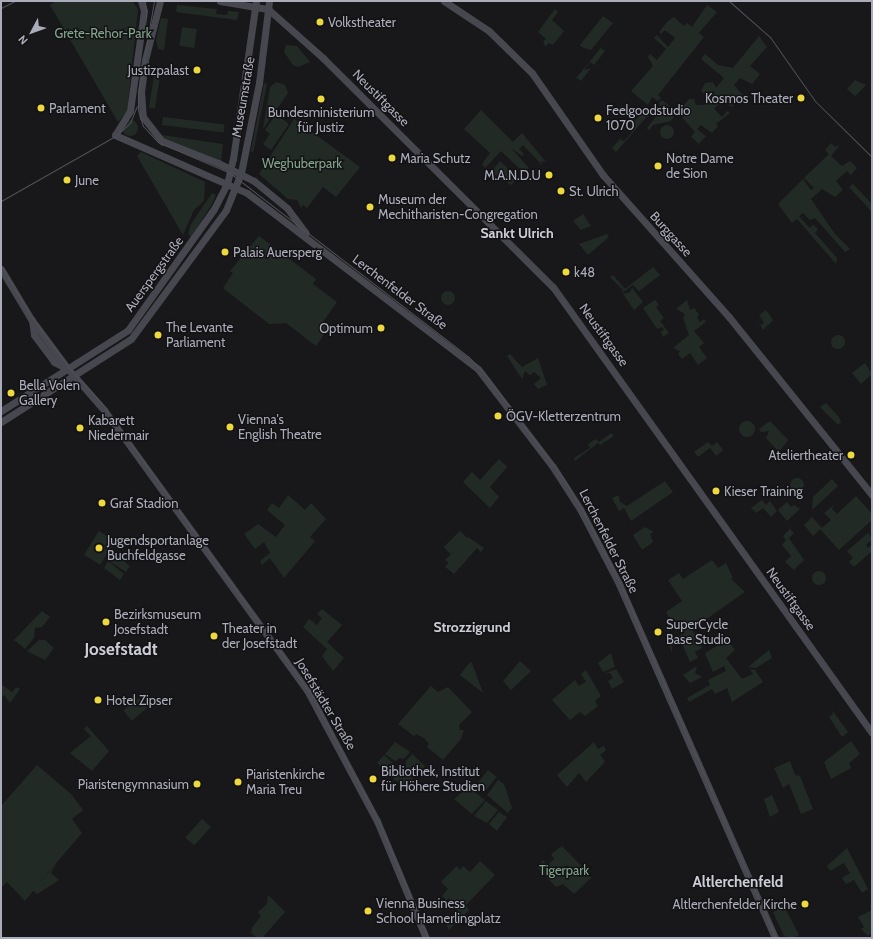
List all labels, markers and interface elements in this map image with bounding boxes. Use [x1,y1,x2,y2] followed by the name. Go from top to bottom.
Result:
[12,12,52,52] north arrow
[328,14,396,30] place label: Volkstheater
[315,17,325,27] marker: Volkstheater
[55,25,151,41] park label: Grete-Rehor-Park
[15,32,31,47] text: N
[228,55,258,139] street label: Museumstraße
[128,62,189,78] place label: Justizpalast
[192,65,202,75] marker: Justizpalast
[349,66,413,130] street label: Neustiftgasse
[705,90,793,106] place label: Kosmos Theater
[796,93,806,103] marker: Kosmos Theater
[316,94,326,104] marker: Bundesministerium für Justiz
[49,100,106,116] place label: Parlament
[36,103,46,113] marker: Parlament
[606,103,690,134] place label: Feelgoodstudio 1070
[268,105,374,136] place label: Bundesministerium für Justiz
[593,113,603,123] marker: Feelgoodstudio 1070
[400,150,471,166] place label: Maria Schutz
[666,151,734,182] place label: Notre Dame de Sion
[387,153,397,163] marker: Maria Schutz
[262,155,342,171] park label: Weghuberpark
[653,161,663,171] marker: Notre Dame de Sion
[484,167,541,183] place label: M.A.N.D.U
[544,170,554,180] marker: M.A.N.D.U
[75,172,99,188] place label: June
[62,175,72,185] marker: June
[569,183,619,199] place label: St. Ulrich
[556,186,566,196] marker: St. Ulrich
[378,192,538,223] place label: Museum der Mechitharisten-Congregation
[365,202,375,212] marker: Museum der Mechitharisten-Congregation
[647,208,695,260] street label: Burggasse
[480,225,554,241] district label: Sankt Ulrich
[121,233,187,315] street label: Auerspergstraße
[233,244,322,260] place label: Palais Auersperg
[220,247,230,257] marker: Palais Auersperg
[350,251,450,333] street label: Lerchenfelder Straße
[574,264,595,280] place label: k48
[561,267,571,277] marker: k48
[576,301,632,369] street label: Neustiftgasse
[166,320,233,351] place label: The Levante Parliament
[319,320,373,336] place label: Optimum
[376,323,386,333] marker: Optimum
[153,330,163,340] marker: The Levante Parliament
[19,378,80,409] place label: Bella Volen Gallery
[6,388,16,398] marker: Bella Volen Gallery
[506,408,621,424] place label: ÖGV-Kletterzentrum
[493,411,503,421] marker: ÖGV-Kletterzentrum
[238,412,322,443] place label: Vienna's English Theatre
[88,413,149,444] place label: Kabarett Niedermair
[225,422,235,432] marker: Vienna's English Theatre
[75,423,85,433] marker: Kabarett Niedermair
[768,447,843,463] place label: Ateliertheater
[846,450,856,460] marker: Ateliertheater
[724,483,803,499] place label: Kieser Training
[576,486,642,596] street label: Lerchenfelder Straße
[711,486,721,496] marker: Kieser Training
[110,495,178,511] place label: Graf Stadion
[97,498,107,508] marker: Graf Stadion
[107,533,209,564] place label: Jugendsportanlage Buchfeldgasse
[94,543,104,553] marker: Jugendsportanlage Buchfeldgasse
[763,565,819,633] street label: Neustiftgasse
[114,607,201,638] place label: Bezirksmuseum Josefstadt
[101,617,111,627] marker: Bezirksmuseum Josefstadt
[666,617,731,648] place label: SuperCycle Base Studio
[434,619,510,635] district label: Strozzigrund
[222,621,297,652] place label: Theater in der Josefstadt
[653,627,663,637] marker: SuperCycle Base Studio
[209,631,219,641] marker: Theater in der Josefstadt
[84,640,158,660] district label: Josefstadt
[293,655,359,753] street label: Josefstädter Straße
[106,692,172,708] place label: Hotel Zipser
[93,695,103,705] marker: Hotel Zipser
[381,764,485,795] place label: Bibliothek, Institut für Höhere Studien
[246,767,325,798] place label: Piaristenkirche Maria Treu
[368,774,378,784] marker: Bibliothek, Institut für Höhere Studien
[78,776,189,792] place label: Piaristengymnasium
[233,777,243,787] marker: Piaristenkirche Maria Treu
[192,779,202,789] marker: Piaristengymnasium
[539,862,589,878] park label: Tigerpark
[693,874,783,892] district label: Altlerchenfeld
[376,896,501,927] place label: Vienna Business School Hamerlingplatz
[673,896,797,912] place label: Altlerchenfelder Kirche
[800,899,810,909] marker: Altlerchenfelder Kirche
[363,906,373,916] marker: Vienna Business School Hamerlingplatz

